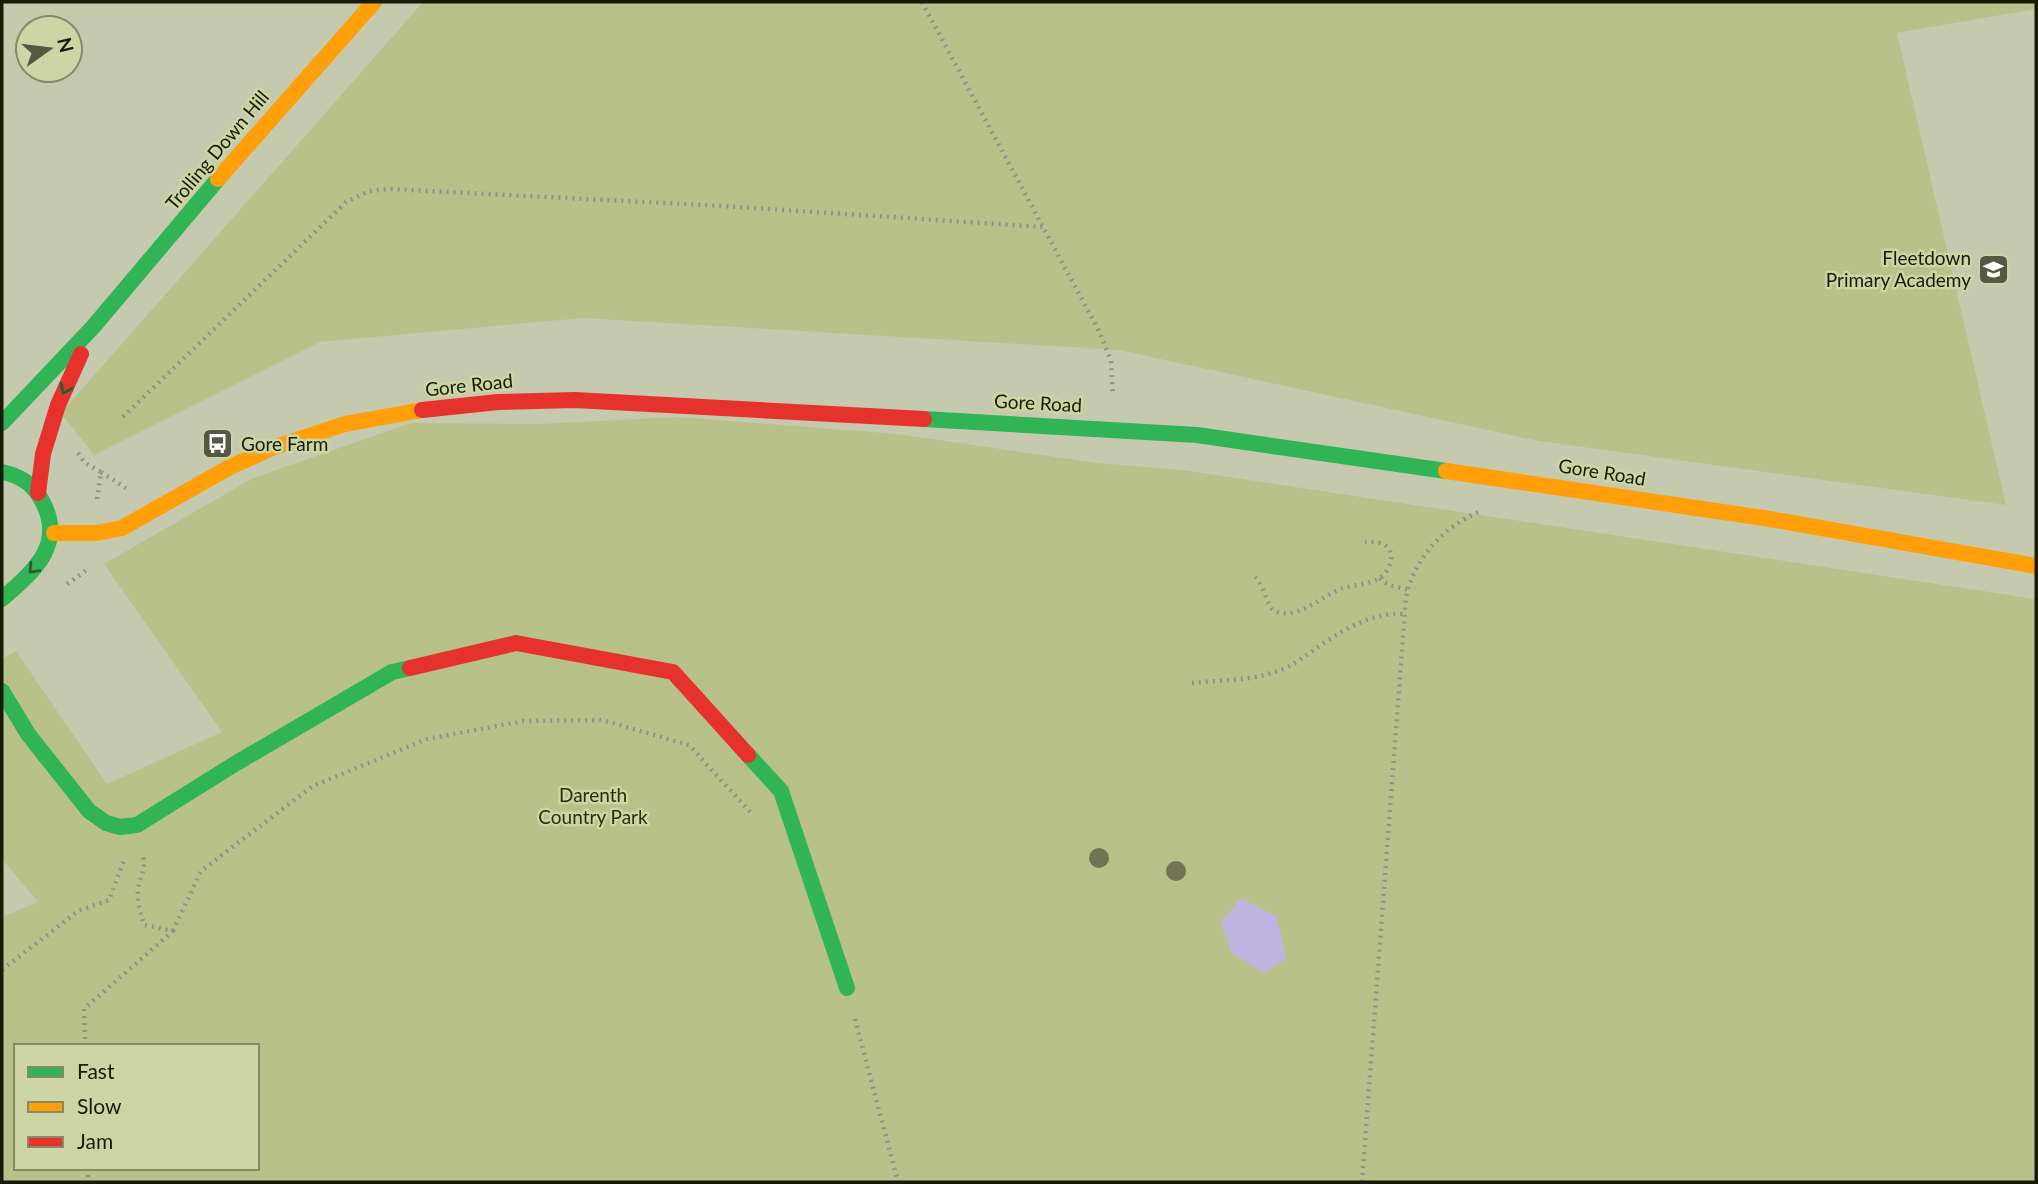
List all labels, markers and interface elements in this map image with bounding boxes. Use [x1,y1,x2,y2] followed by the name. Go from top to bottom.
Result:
[14,14,84,84] north arrow
[53,35,79,55] text: N
[160,85,273,214] street label: Trolling Down Hill
[1826,246,1971,291] place label: Fleetdown Primary Academy
[1977,252,2011,286] school or university icon: Fleetdown Primary Academy
[424,368,514,401] street label: Gore Road
[59,382,73,394] one-way arrow
[993,389,1083,416] street label: Gore Road
[201,427,235,461] bus stop icon: Gore Farm
[241,432,328,455] place label: Gore Farm
[1557,453,1647,490] street label: Gore Road
[28,561,41,574] one-way arrow
[538,783,648,828] park label: Darenth Country Park
[14,1044,259,1170] legend
[77,1058,115,1083] text: Fast
[77,1093,122,1118] text: Slow
[77,1128,113,1153] text: Jam

